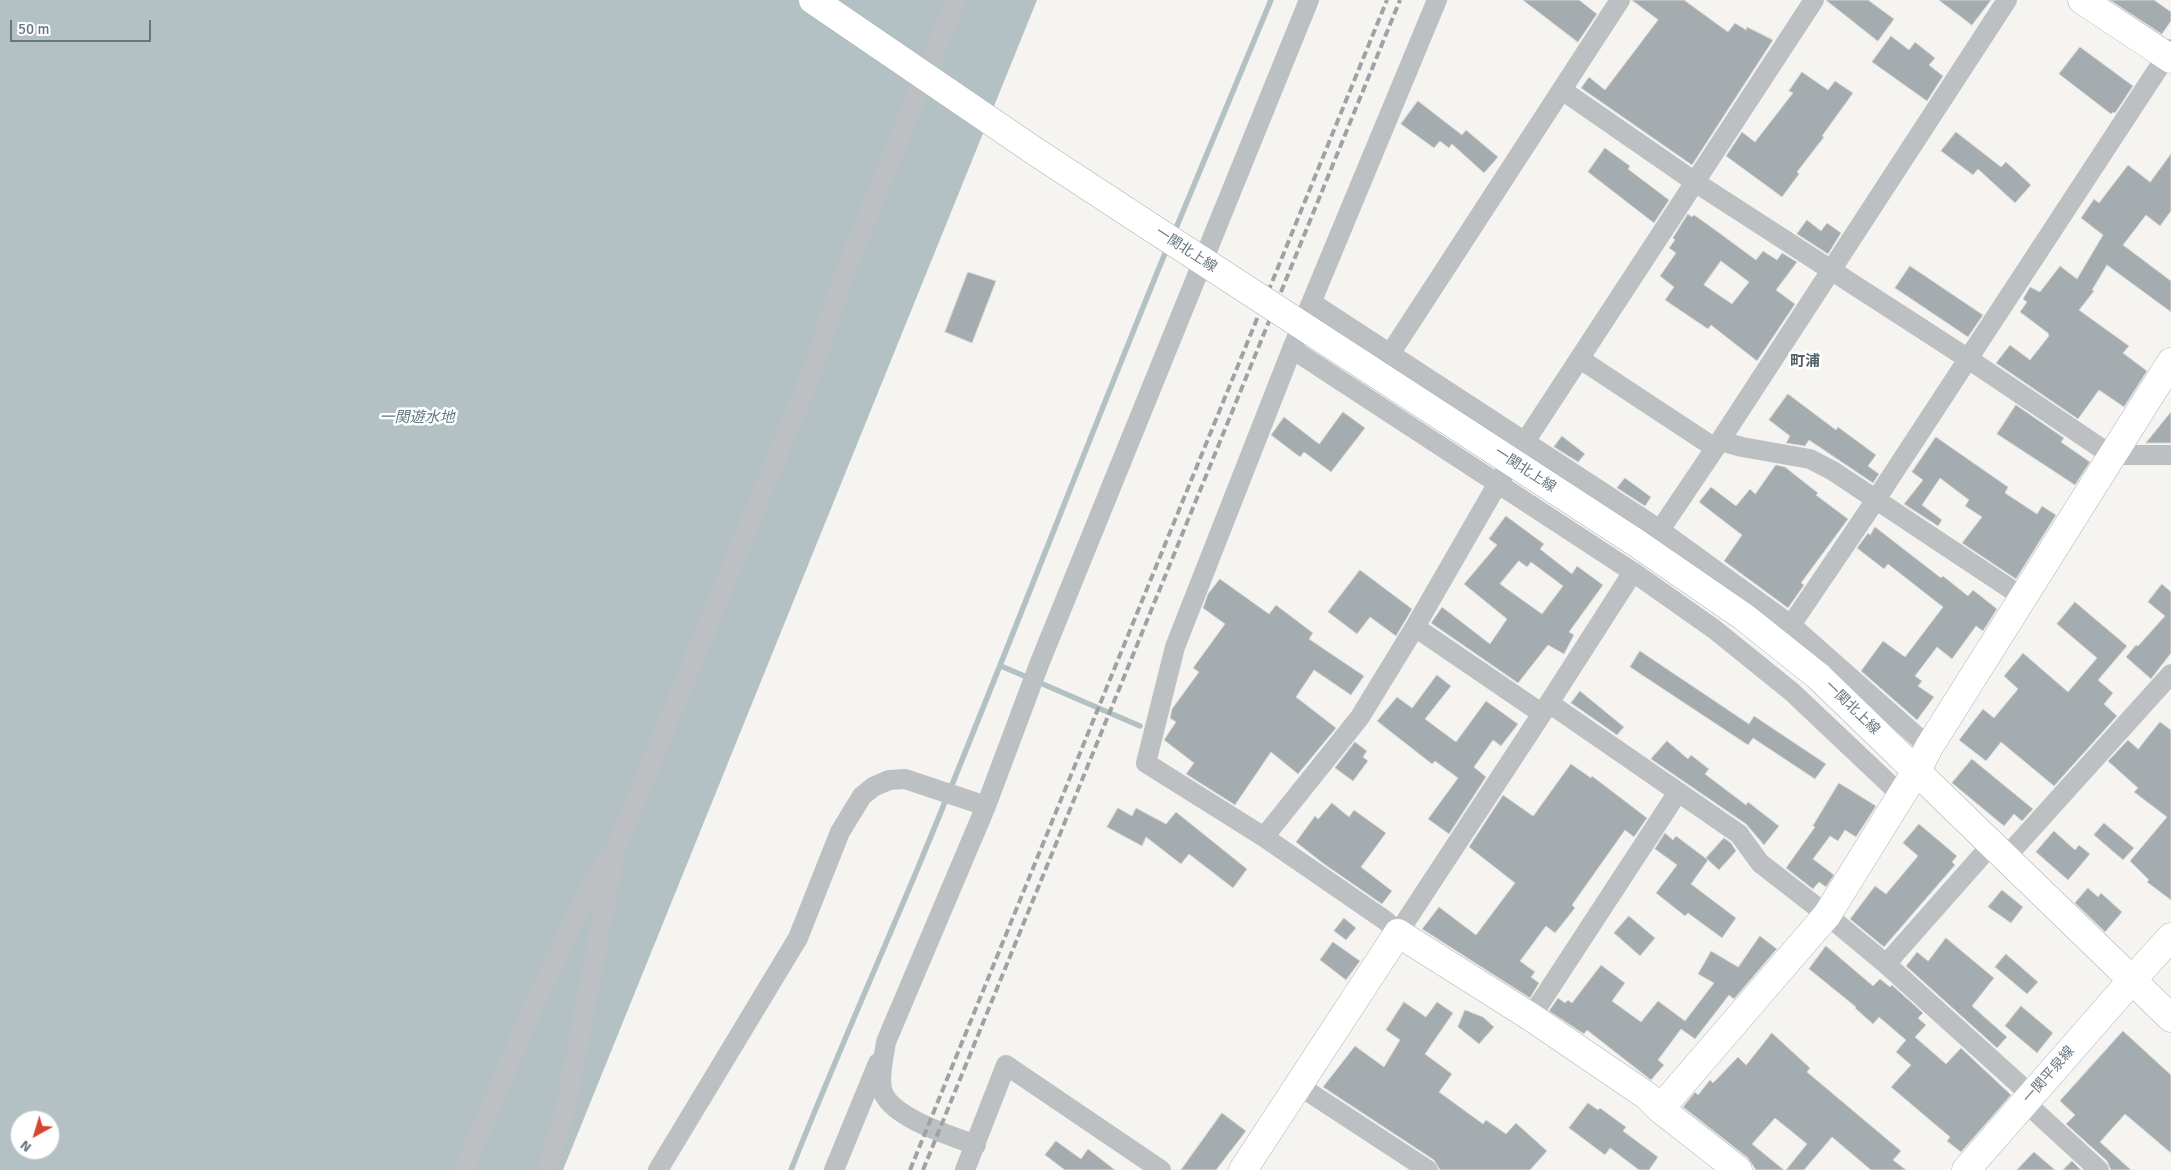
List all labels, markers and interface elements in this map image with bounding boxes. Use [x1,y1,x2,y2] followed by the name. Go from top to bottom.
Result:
[12,10,154,42] scale bar
[18,20,49,38] text: 50 m
[1152,224,1220,276] street label: 一関北上線
[1790,353,1820,371] district label: 町浦
[380,409,454,427] water label: 一関遊水地
[1491,444,1559,496] street label: 一関北上線
[1821,678,1883,738] street label: 一関北上線
[2020,1043,2078,1107] street label: 一関平泉線
[10,1110,60,1160] north arrow
[17,1137,35,1156] text: N

